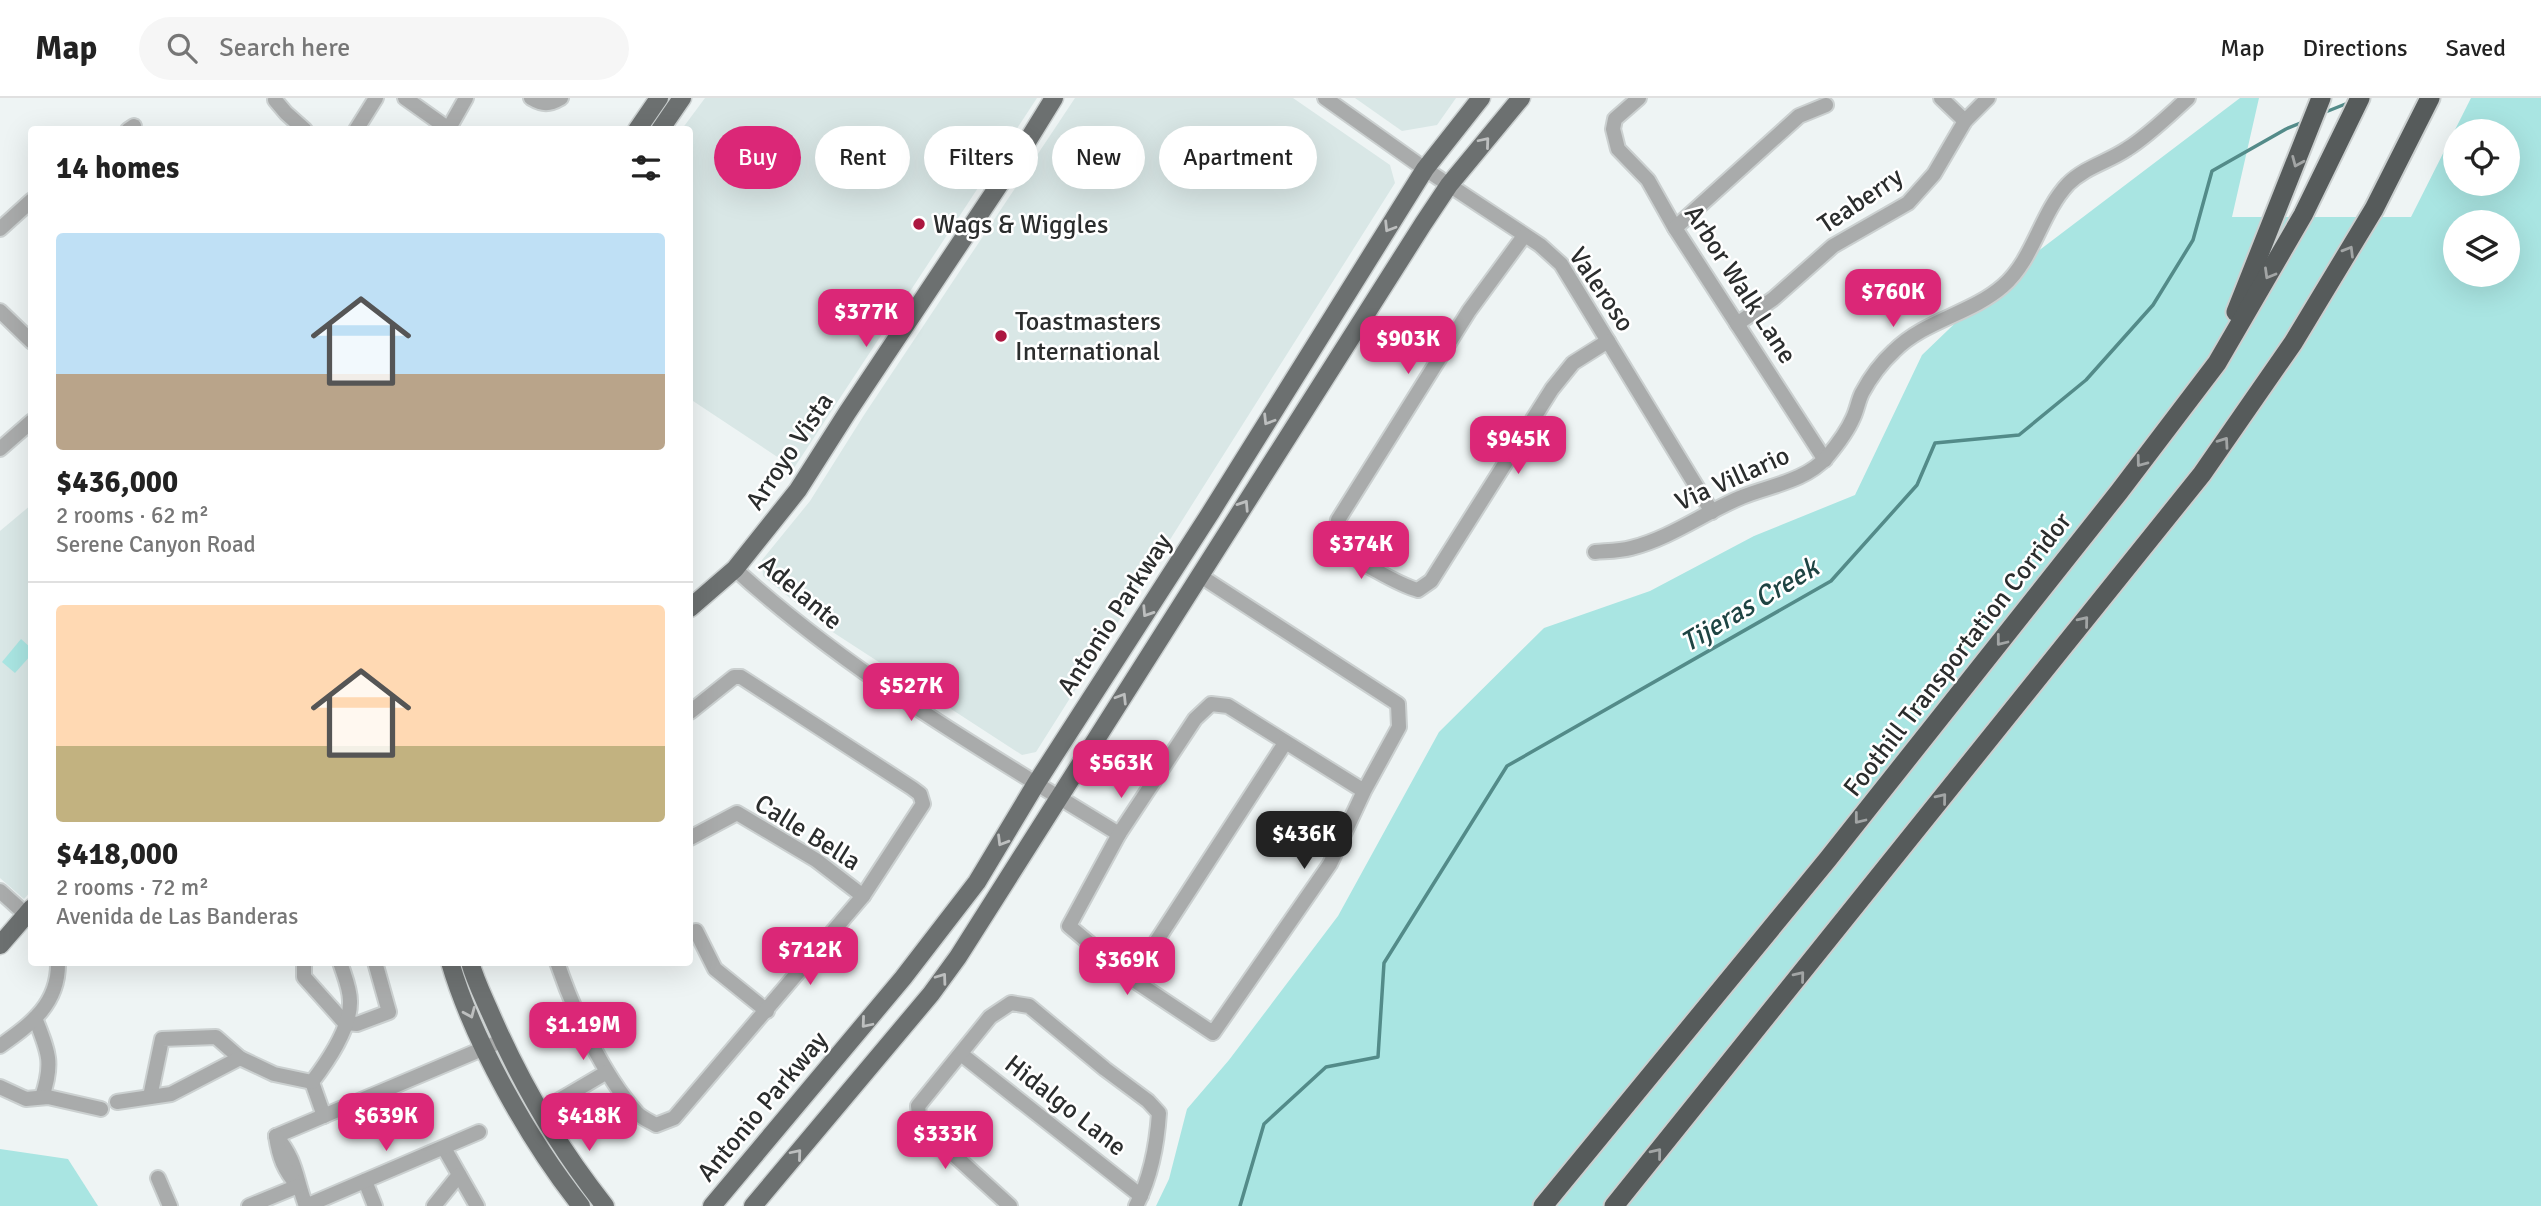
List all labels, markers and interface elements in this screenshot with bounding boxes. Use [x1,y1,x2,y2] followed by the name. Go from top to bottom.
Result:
[139,17,629,80] search box
[35,28,97,69] text: Map
[163,29,201,67] icon: search
[219,32,350,64] text: Search here
[2220,33,2265,63] text: Map
[2303,33,2408,63] text: Directions
[2446,33,2506,63] text: Saved
[2443,119,2520,287] map controls
[2443,119,2520,196] button: locate
[714,126,801,189] chip: Buy
[815,126,910,189] chip: Rent
[924,126,1038,189] chip: Filters
[1052,126,1145,189] chip: New
[1159,126,1317,189] chip: Apartment
[1477,137,1489,150] one-way arrow
[627,149,665,187] icon: filters
[56,150,179,187] text: 14 homes
[2291,155,2305,167] one-way arrow
[1812,161,1909,241] street label: Teaberry
[1677,199,1803,370] street label: Arbor Walk Lane
[933,209,1108,241] place label: Wags & Wiggles
[2443,210,2520,287] button: layers
[911,216,927,232] marker: Wags & Wiggles
[1385,220,1398,233] one-way arrow
[1561,241,1641,338] street label: Valeroso
[2340,246,2353,259] one-way arrow
[2264,267,2277,280] one-way arrow
[1844,270,1942,329] pin: $760K
[1861,277,1925,306] text: $760K
[298,278,424,404] icon: home
[817,289,915,349] pin: $377K
[834,297,898,326] text: $377K
[1015,306,1161,368] place label: Toastmasters International
[1359,316,1457,376] pin: $903K
[1376,324,1440,353] text: $903K
[993,328,1009,344] marker: Toastmasters International
[739,387,841,516] street label: Arroyo Vista
[1264,412,1277,425] one-way arrow
[1469,416,1567,476] pin: $945K
[1486,424,1550,453] text: $945K
[2216,437,2228,450] one-way arrow
[1670,440,1794,518] street label: Via Villario
[2137,454,2150,467] one-way arrow
[56,464,178,501] text: $436,000
[1235,500,1248,513] one-way arrow
[56,501,209,530] text: 2 rooms · 62 m²
[1837,506,2079,803] street label: Foothill Transportation Corridor
[1312,522,1410,581] pin: $374K
[1051,528,1179,701] street label: Antonio Parkway
[1329,529,1393,558] text: $374K
[56,530,256,559] text: Serene Canyon Road
[752,549,849,637] street label: Adelante
[1674,549,1827,659] water label: Tijeras Creek
[1142,605,1155,618] one-way arrow
[2076,616,2088,629] one-way arrow
[1996,633,2009,646] one-way arrow
[298,650,424,776] icon: home
[862,664,960,723] pin: $527K
[879,671,943,700] text: $527K
[1114,692,1127,705] one-way arrow
[1072,740,1170,800] pin: $563K
[1089,748,1153,777] text: $563K
[748,788,866,878] street label: Calle Bella
[1933,793,1946,806] one-way arrow
[1255,812,1353,871] pin: $436K
[1855,812,1868,824] one-way arrow
[1272,819,1336,848] text: $436K
[997,833,1010,846] one-way arrow
[56,836,178,873] text: $418,000
[56,873,209,902] text: 2 rooms · 72 m²
[56,902,298,931] text: Avenida de Las Banderas
[761,928,859,987] pin: $712K
[778,935,842,964] text: $712K
[1078,937,1176,997] pin: $369K
[1095,945,1159,974] text: $369K
[1792,971,1805,984] one-way arrow
[934,974,946,986] one-way arrow
[526,1002,640,1062] pin: $1.19M
[461,1006,475,1018] one-way arrow
[545,1010,621,1039] text: $1.19M
[862,1015,874,1028] one-way arrow
[691,1025,835,1188] street label: Antonio Parkway
[998,1048,1133,1163] street label: Hidalgo Lane
[337,1094,435,1153] pin: $639K
[540,1094,638,1153] pin: $418K
[354,1101,418,1130] text: $639K
[557,1101,621,1130] text: $418K
[896,1112,994,1171] pin: $333K
[913,1119,977,1148] text: $333K
[789,1149,801,1162] one-way arrow
[1649,1149,1662,1161] one-way arrow

